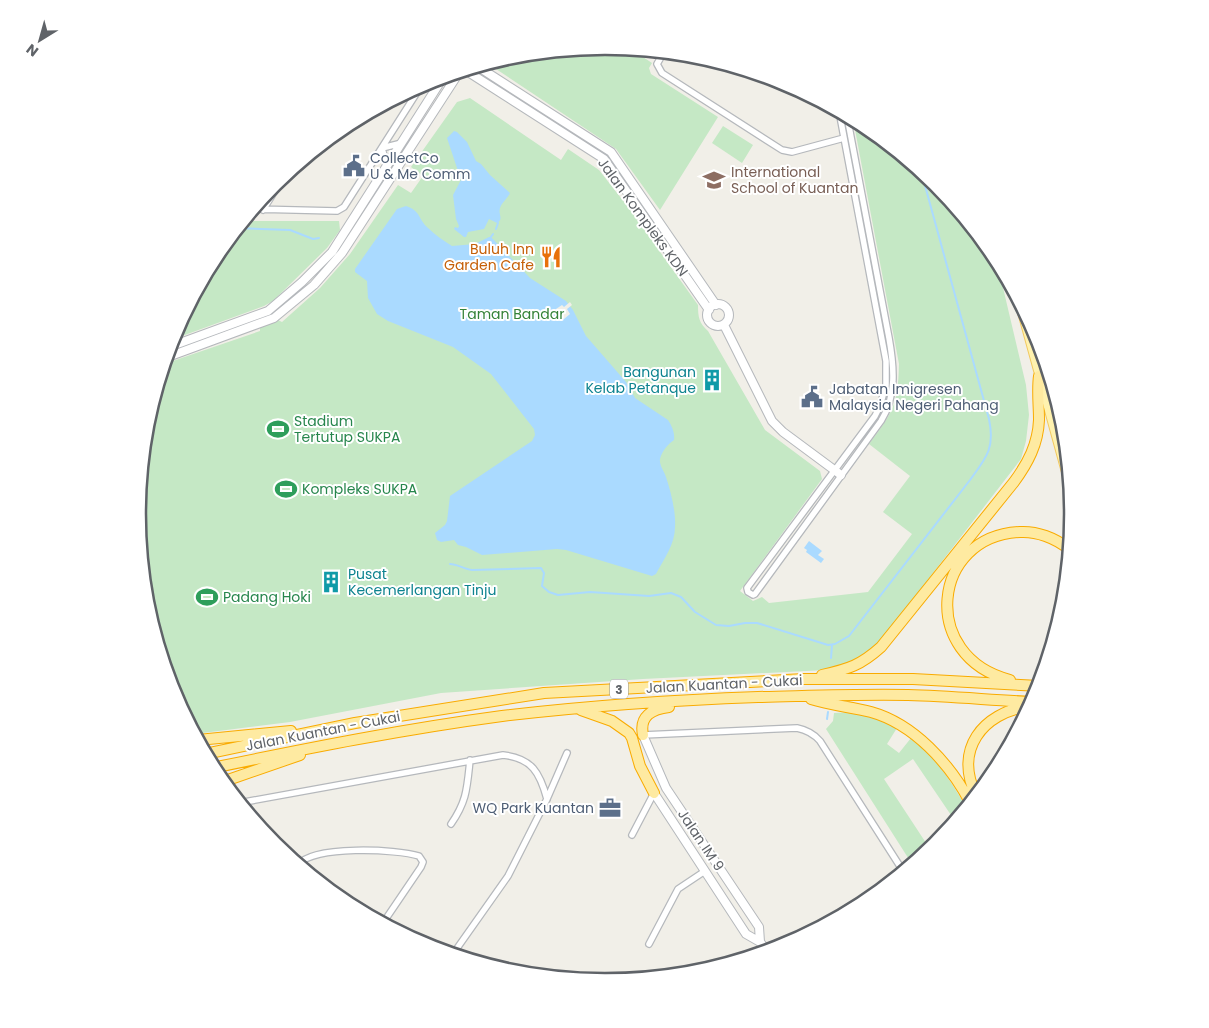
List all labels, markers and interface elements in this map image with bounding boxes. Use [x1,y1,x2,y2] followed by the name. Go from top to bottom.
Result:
[15,15,65,65] north arrow
[22,39,42,62] text: N
[370,148,470,184] place label: CollectCo U & Me Comm
[341,153,367,179] public building icon: CollectCo U & Me Comm
[593,154,693,280] street label: Jalan Kompleks KDN
[731,162,858,198] place label: International School of Kuantan
[701,167,727,193] school or university icon: International School of Kuantan
[444,239,534,275] place label: Buluh Inn Garden Cafe
[538,244,564,270] restaurant icon: Buluh Inn Garden Cafe
[460,304,564,324] park label: Taman Bandar
[585,362,696,398] place label: Bangunan Kelab Petanque
[699,367,725,393] building icon: Bangunan Kelab Petanque
[829,379,999,415] place label: Jabatan Imigresen Malaysia Negeri Pahang
[799,384,825,410] public building icon: Jabatan Imigresen Malaysia Negeri Pahang
[294,411,400,447] place label: Stadium Tertutup SUKPA
[265,416,291,442] sports icon: Stadium Tertutup SUKPA
[273,476,299,502] sports icon: Kompleks SUKPA
[302,479,417,499] place label: Kompleks SUKPA
[348,564,496,600] place label: Pusat Kecemerlangan Tinju
[318,569,344,595] building icon: Pusat Kecemerlangan Tinju
[194,584,220,610] sports icon: Padang Hoki
[223,587,311,607] place label: Padang Hoki
[645,670,803,698] street label: Jalan Kuantan - Cukai
[610,680,628,699] road number: 3
[244,706,402,756] street label: Jalan Kuantan - Cukai
[597,795,623,821] office icon: WQ Park Kuantan
[473,798,594,818] place label: WQ Park Kuantan
[673,805,729,875] street label: Jalan IM 9

